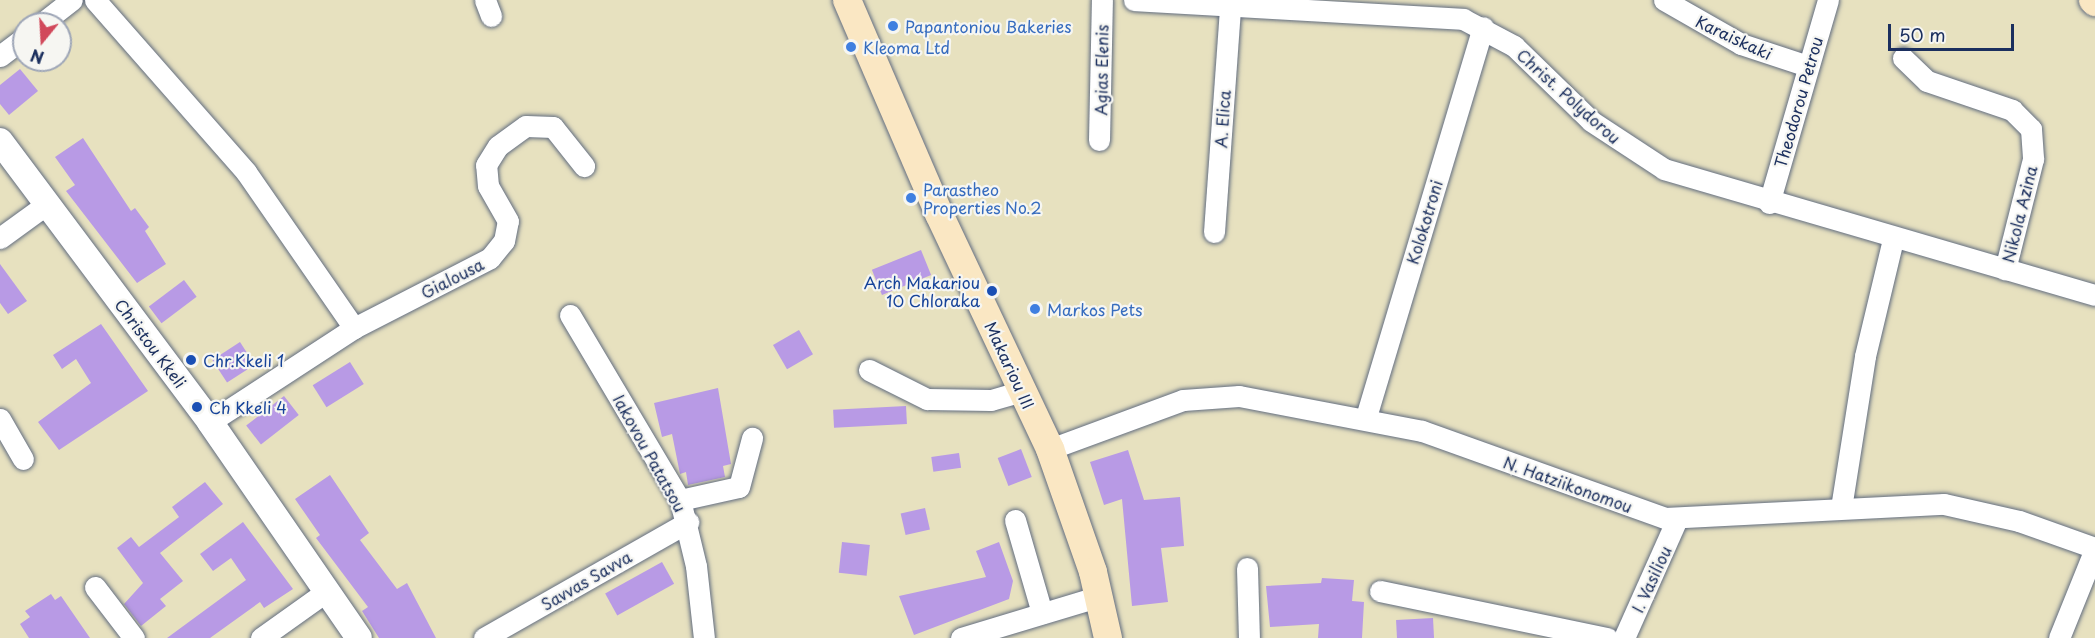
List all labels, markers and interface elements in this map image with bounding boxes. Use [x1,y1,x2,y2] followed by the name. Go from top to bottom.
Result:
[1693,11,1775,63] street label: Karaiskaki
[12,12,72,72] north arrow
[1891,12,2017,50] scale bar
[905,16,1073,36] place label: Papantoniou Bakeries
[886,19,900,33] marker: Papantoniou Bakeries
[1899,21,1946,48] text: 50 m
[1091,24,1111,116] street label: Agias Elenis
[1770,34,1826,170] street label: Theodorou Petrou
[863,37,950,57] place label: Kleoma Ltd
[844,40,858,54] marker: Kleoma Ltd
[27,44,47,71] text: N
[1513,45,1625,147] street label: Christ. Polydorou
[1210,89,1234,149] street label: A. Elica
[1998,163,2040,265] street label: Nikola Azina
[1402,178,1446,266] street label: Kolokotroni
[923,179,1043,217] place label: Parastheo Properties No.2
[904,191,918,205] marker: Parastheo Properties No.2
[417,254,487,302] street label: Gialousa
[863,272,980,310] place label: Arch Makariou 10 Chloraka
[985,284,999,298] marker: Arch Makariou 10 Chloraka
[111,295,191,391] street label: Christou Kkeli
[1047,299,1143,319] place label: Markos Pets
[1028,302,1042,316] marker: Markos Pets
[982,318,1038,412] street label: Makariou III
[203,350,284,370] place label: Chr.Kkeli 1
[184,353,198,367] marker: Chr.Kkeli 1
[610,391,690,515] street label: Iakovou Patatsou
[209,397,288,417] place label: Ch Kkeli 4
[190,400,204,414] marker: Ch Kkeli 4
[1501,452,1635,516] street label: N. Hatziikonomou
[1627,542,1675,616] street label: I. Vasiliou
[537,546,635,614] street label: Savvas Savva

